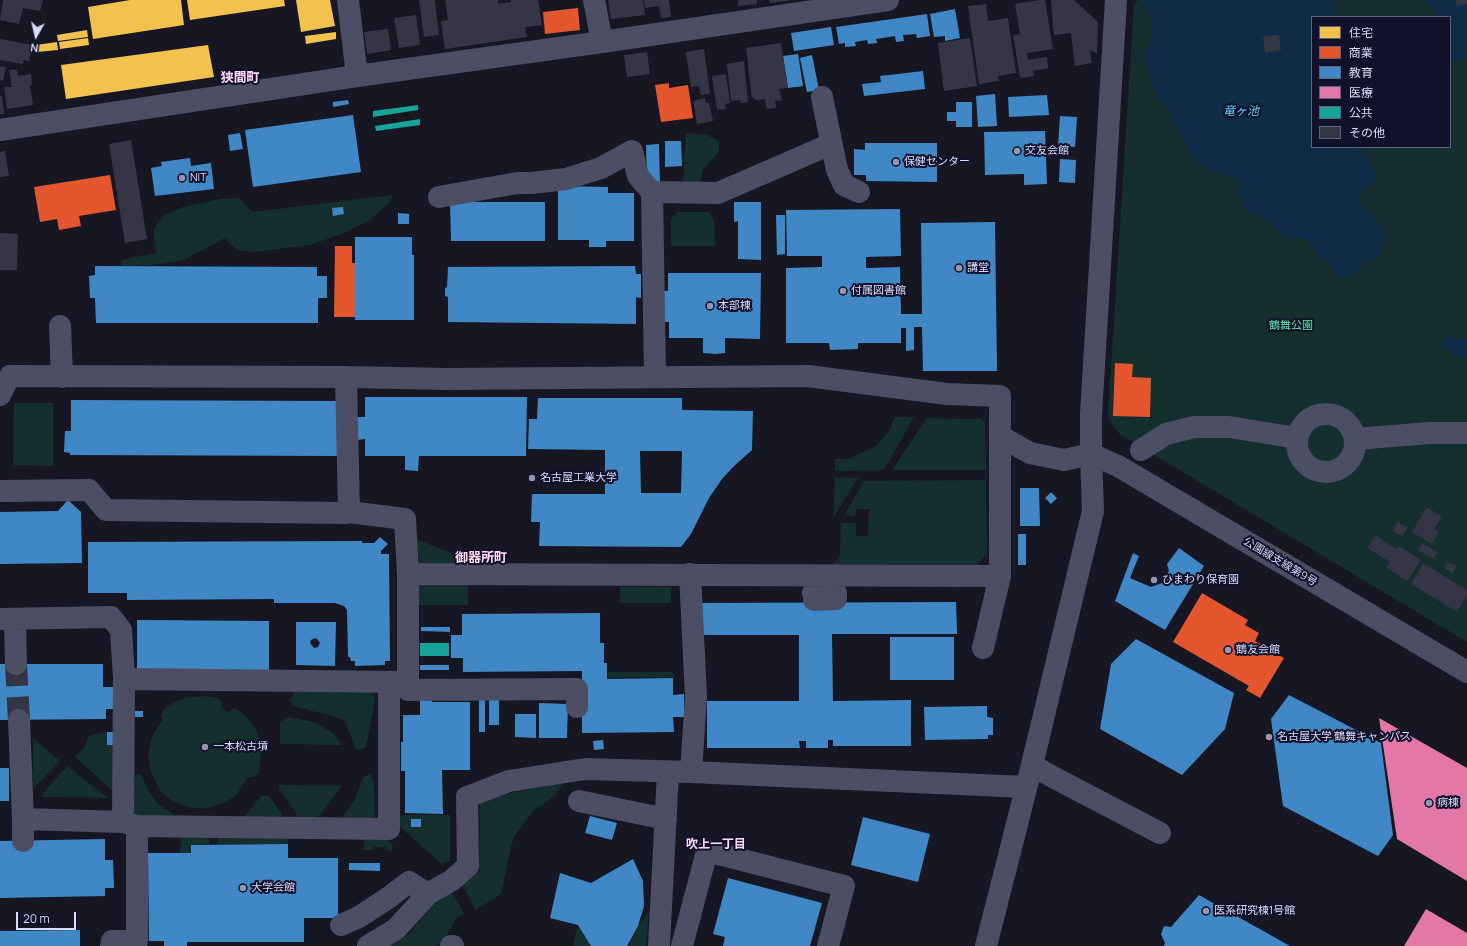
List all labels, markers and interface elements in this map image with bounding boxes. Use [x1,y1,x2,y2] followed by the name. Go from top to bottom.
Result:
[16,16,56,56] north arrow
[1311,16,1451,148] legend
[1349,24,1373,41] text: 住宅
[29,40,39,56] text: N
[1349,44,1373,61] text: 商業
[1349,64,1373,81] text: 教育
[221,70,259,86] district label: 狭間町
[1349,84,1373,101] text: 医療
[1349,104,1373,121] text: 公共
[1223,105,1259,119] water label: 竜ヶ池
[1349,124,1385,141] text: その他
[1025,144,1069,158] place label: 交友会館
[1012,146,1022,156] marker: 交友会館
[904,155,970,169] place label: 保健センター
[891,157,901,167] marker: 保健センター
[190,171,207,185] place label: NIT
[177,173,187,183] marker: NIT
[967,261,989,275] place label: 講堂
[954,263,964,273] marker: 講堂
[851,284,906,298] place label: 付属図書館
[838,286,848,296] marker: 付属図書館
[718,299,751,313] place label: 本部棟
[705,301,715,311] marker: 本部棟
[1269,319,1313,333] park label: 鶴舞公園
[540,471,617,485] place label: 名古屋工業大学
[527,473,537,483] marker: 名古屋工業大学
[1241,535,1319,589] street label: 公園線支線第9号
[455,550,507,566] district label: 御器所町
[1162,573,1239,587] place label: ひまわり保育園
[1149,575,1159,585] marker: ひまわり保育園
[1236,643,1280,657] place label: 鶴友会館
[1223,645,1233,655] marker: 鶴友会館
[1277,730,1411,744] place label: 名古屋大学 鶴舞キャンパス
[1264,732,1274,742] marker: 名古屋大学 鶴舞キャンパス
[213,740,268,754] place label: 一本松古墳
[200,742,210,752] marker: 一本松古墳
[1437,796,1459,810] place label: 病棟
[1424,798,1434,808] marker: 病棟
[686,838,746,852] district label: 吹上一丁目
[251,881,295,895] place label: 大学会館
[238,883,248,893] marker: 大学会館
[18,904,78,930] scale bar
[1214,904,1295,918] place label: 医系研究棟1号館
[1201,906,1211,916] marker: 医系研究棟1号館
[23,910,50,927] text: 20 m

